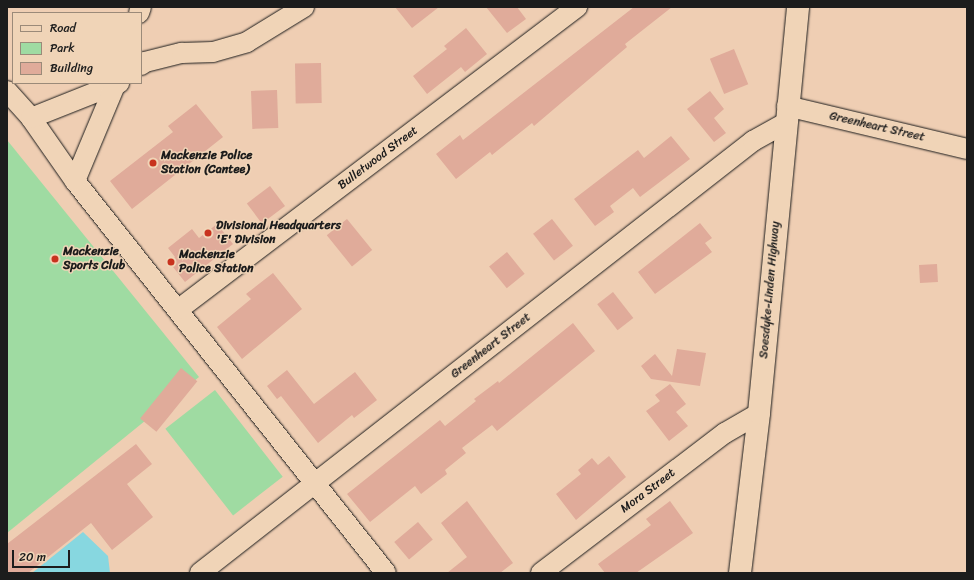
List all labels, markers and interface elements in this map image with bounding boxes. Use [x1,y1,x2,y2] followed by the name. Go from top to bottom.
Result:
[12,12,142,84] legend
[50,17,76,39] text: Road
[50,37,75,59] text: Park
[50,57,93,79] text: Building
[828,109,926,145] street label: Greenheart Street
[335,123,421,193] street label: Bulletwood Street
[161,149,252,177] place label: Mackenzie Police Station (Cantee)
[148,158,158,168] marker: Mackenzie Police Station (Cantee)
[216,219,341,247] place label: Divisional Headquarters 'E' Division
[757,221,783,359] street label: Soesdyke-Linden Highway
[203,228,213,238] marker: Divisional Headquarters 'E' Division
[63,245,125,273] place label: Mackenzie Sports Club
[179,248,254,276] place label: Mackenzie Police Station
[50,254,60,264] marker: Mackenzie Sports Club
[166,257,176,267] marker: Mackenzie Police Station
[448,310,534,382] street label: Greenheart Street
[618,466,678,516] street label: Mora Street
[14,542,72,568] scale bar
[19,546,46,568] text: 20 m

